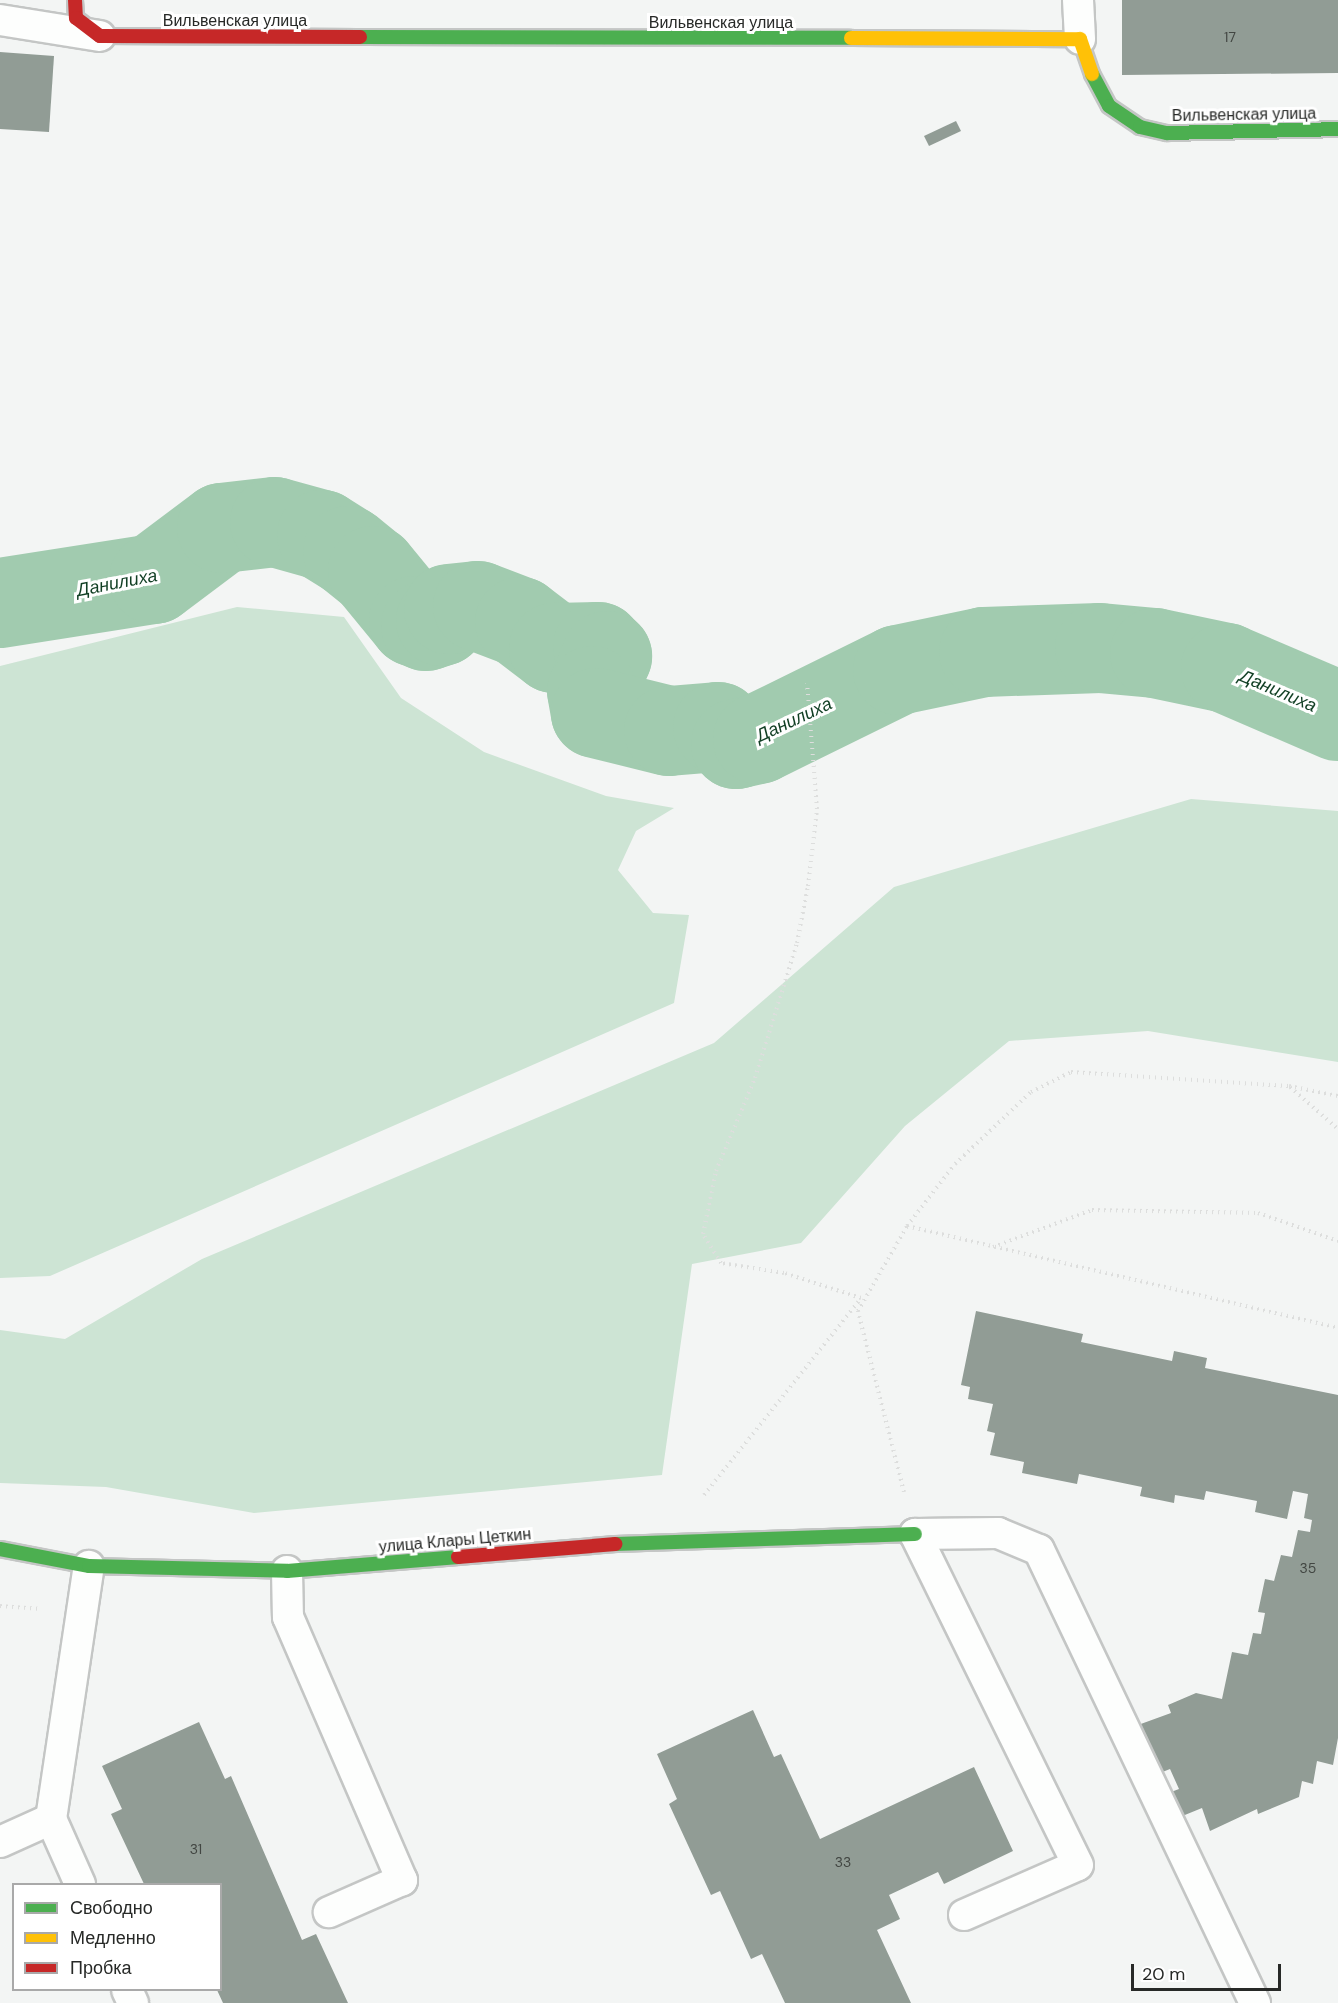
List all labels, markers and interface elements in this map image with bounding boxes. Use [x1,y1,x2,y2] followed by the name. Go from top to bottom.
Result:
[163,11,307,31] street label: Вильвенская улица
[649,13,793,33] street label: Вильвенская улица
[1224,29,1236,45] house number: 17
[1172,104,1316,126] street label: Вильвенская улица
[75,565,159,601] water label: Данилиха
[1236,665,1320,717] water label: Данилиха
[752,693,836,747] water label: Данилиха
[378,1525,532,1557] street label: улица Клары Цеткин
[1300,1560,1316,1576] house number: 35
[190,1841,202,1857] house number: 31
[835,1854,851,1870] house number: 33
[12,1883,222,1991] legend
[70,1896,153,1920] text: Свободно
[70,1926,156,1950] text: Медленно
[1134,1952,1284,1990] scale bar
[70,1956,132,1980] text: Пробка
[1142,1962,1185,1986] text: 20 m

